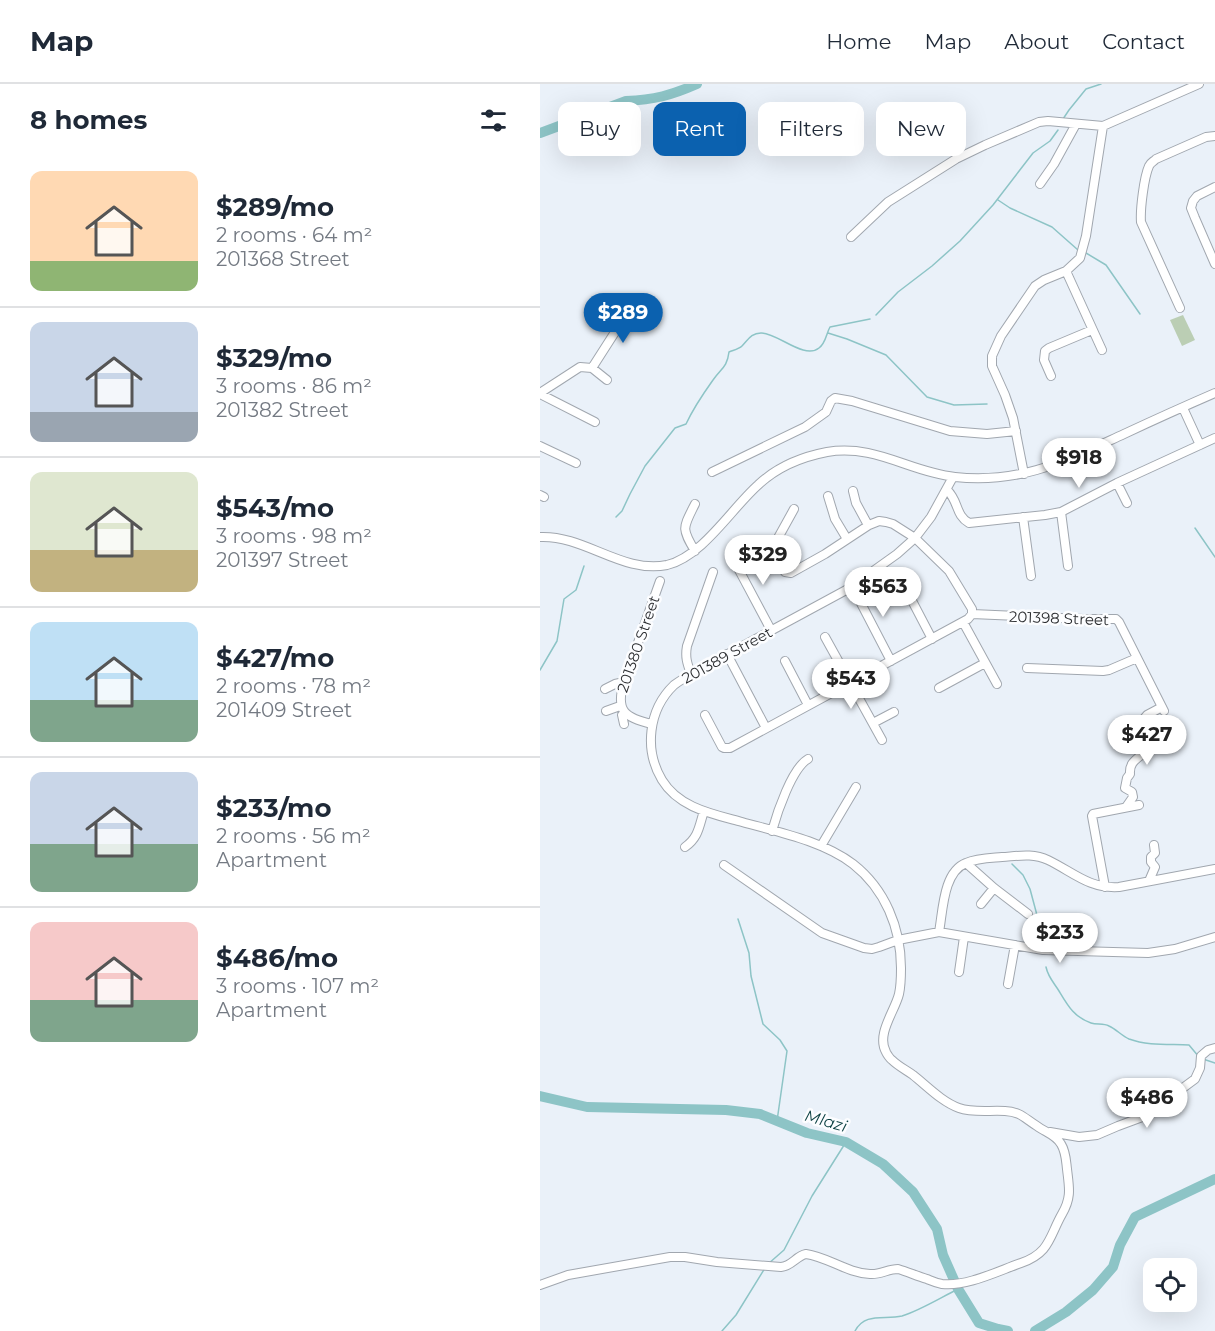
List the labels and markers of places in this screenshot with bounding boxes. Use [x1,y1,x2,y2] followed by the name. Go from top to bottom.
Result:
[587,293,659,344] pin: $289
[1043,438,1115,489] pin: $918
[727,535,799,586] pin: $329
[847,567,919,618] pin: $563
[815,659,887,710] pin: $543
[1111,715,1183,766] pin: $427
[1024,913,1096,964] pin: $233
[1111,1078,1183,1129] pin: $486

